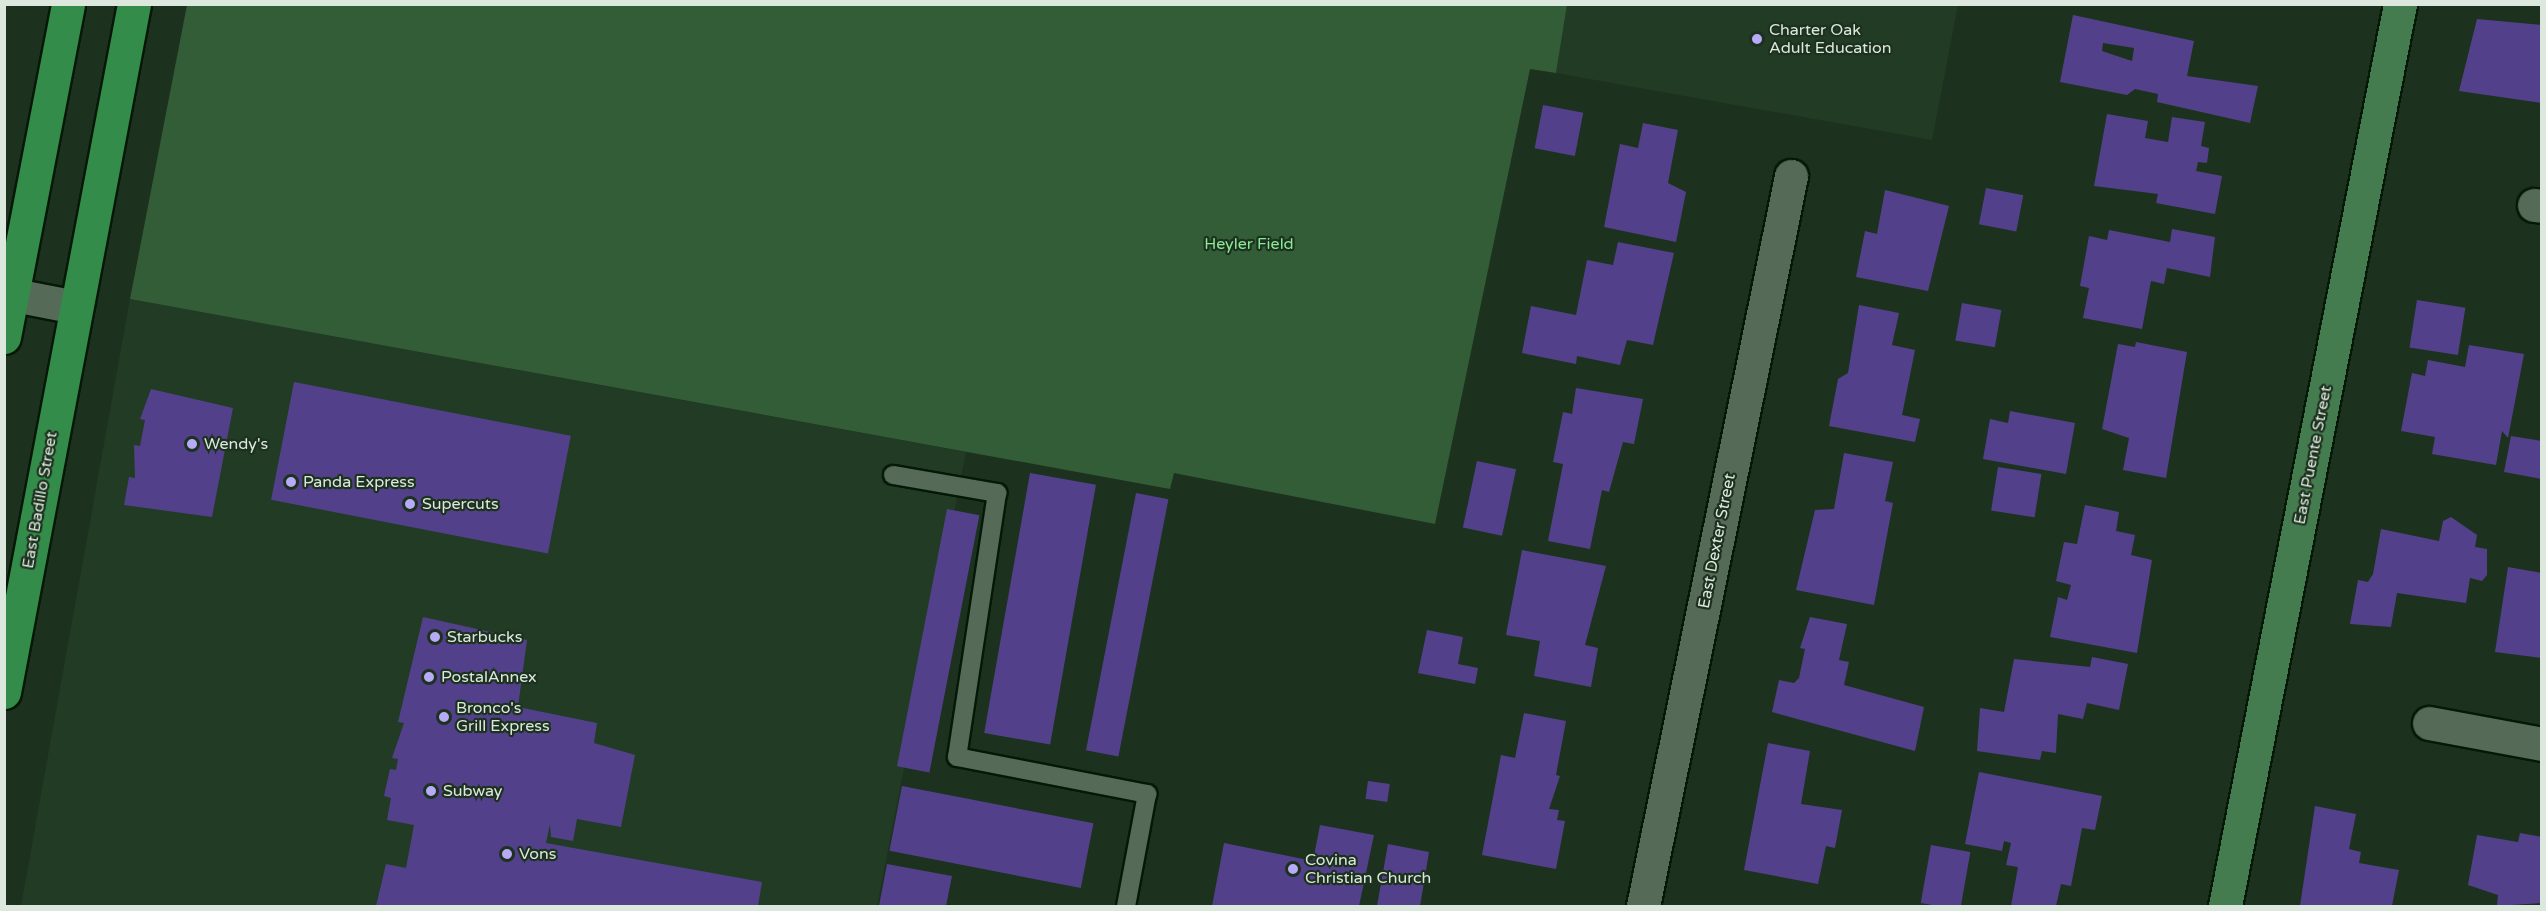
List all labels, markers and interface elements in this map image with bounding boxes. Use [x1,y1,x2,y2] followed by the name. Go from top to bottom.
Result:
[1769,20,1892,58] place label: Charter Oak Adult Education
[1750,32,1764,46] marker: Charter Oak Adult Education
[1204,234,1294,254] park label: Heyler Field
[2290,384,2336,526] street label: East Puente Street
[19,430,61,570] street label: East Badillo Street
[204,434,268,454] place label: Wendy's
[185,437,199,451] marker: Wendy's
[303,472,415,492] place label: Panda Express
[1694,472,1740,610] street label: East Dexter Street
[284,475,298,489] marker: Panda Express
[422,494,499,514] place label: Supercuts
[403,497,417,511] marker: Supercuts
[447,627,522,647] place label: Starbucks
[428,630,442,644] marker: Starbucks
[441,667,537,687] place label: PostalAnnex
[422,670,436,684] marker: PostalAnnex
[456,698,550,736] place label: Bronco's Grill Express
[437,710,451,724] marker: Bronco's Grill Express
[443,781,502,801] place label: Subway
[424,784,438,798] marker: Subway
[519,844,556,864] place label: Vons
[500,847,514,861] marker: Vons
[1305,850,1431,888] place label: Covina Christian Church
[1286,862,1300,876] marker: Covina Christian Church

